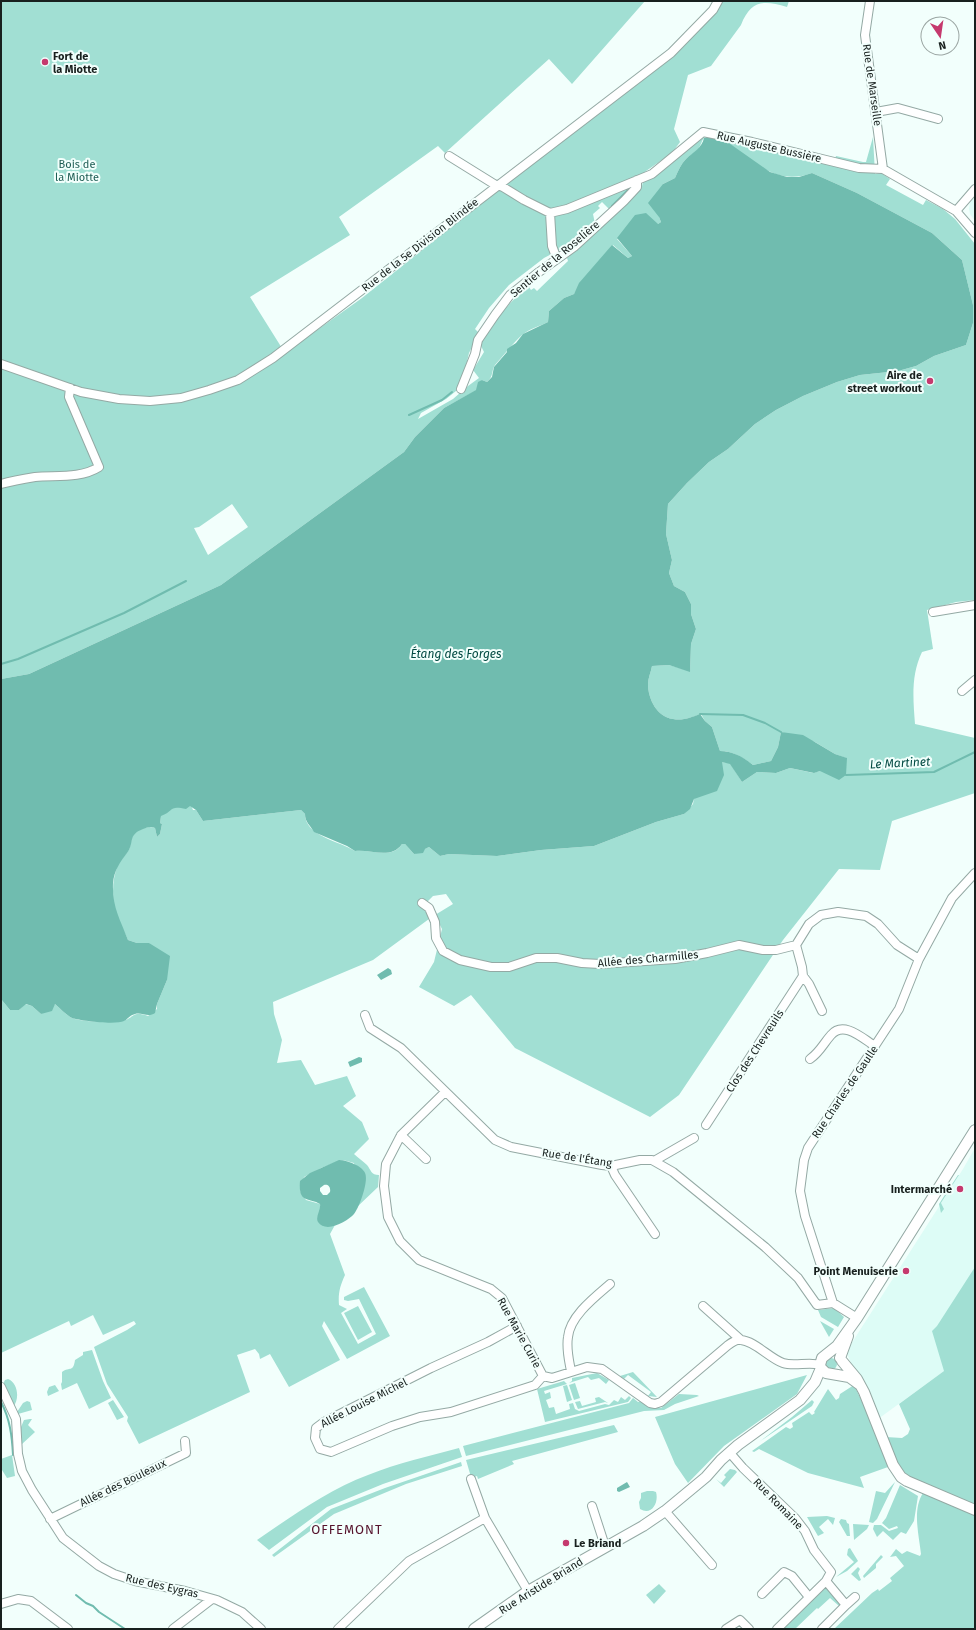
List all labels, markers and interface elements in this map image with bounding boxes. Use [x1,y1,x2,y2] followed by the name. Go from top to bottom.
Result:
[920,16,960,56] north arrow
[937,38,947,52] text: N
[860,43,884,127] street label: Rue de Marseille
[53,50,97,76] place label: Fort de la Miotte
[40,57,50,67] marker: Fort de la Miotte
[716,129,822,165] street label: Rue Auguste Bussière
[55,158,99,184] park label: Bois de la Miotte
[359,195,481,295] street label: Rue de la 5e Division Blindée
[508,218,602,300] street label: Sentier de la Roselière
[847,369,923,395] place label: Aire de street workout
[925,376,935,386] marker: Aire de street workout
[410,646,502,661] water label: Étang des Forges
[869,754,931,772] water label: Le Martinet
[597,948,699,970] street label: Allée des Charmilles
[723,1007,787,1095] street label: Clos des Chevreuils
[809,1043,881,1141] street label: Rue Charles de Gaulle
[541,1145,613,1170] street label: Rue de l'Étang
[891,1183,952,1196] place label: Intermarché
[955,1184,965,1194] marker: Intermarché
[814,1265,898,1278] place label: Point Menuiserie
[901,1266,911,1276] marker: Point Menuiserie
[494,1296,544,1370] street label: Rue Marie Curie
[319,1376,409,1430] street label: Allée Louise Michel
[78,1456,169,1510] street label: Allée des Bouleaux
[750,1476,806,1532] street label: Rue Romaine
[311,1522,383,1537] district label: OFFEMONT
[574,1537,621,1550] place label: Le Briand
[561,1538,571,1548] marker: Le Briand
[497,1555,585,1617] street label: Rue Aristide Briand
[124,1571,200,1601] street label: Rue des Eygras

